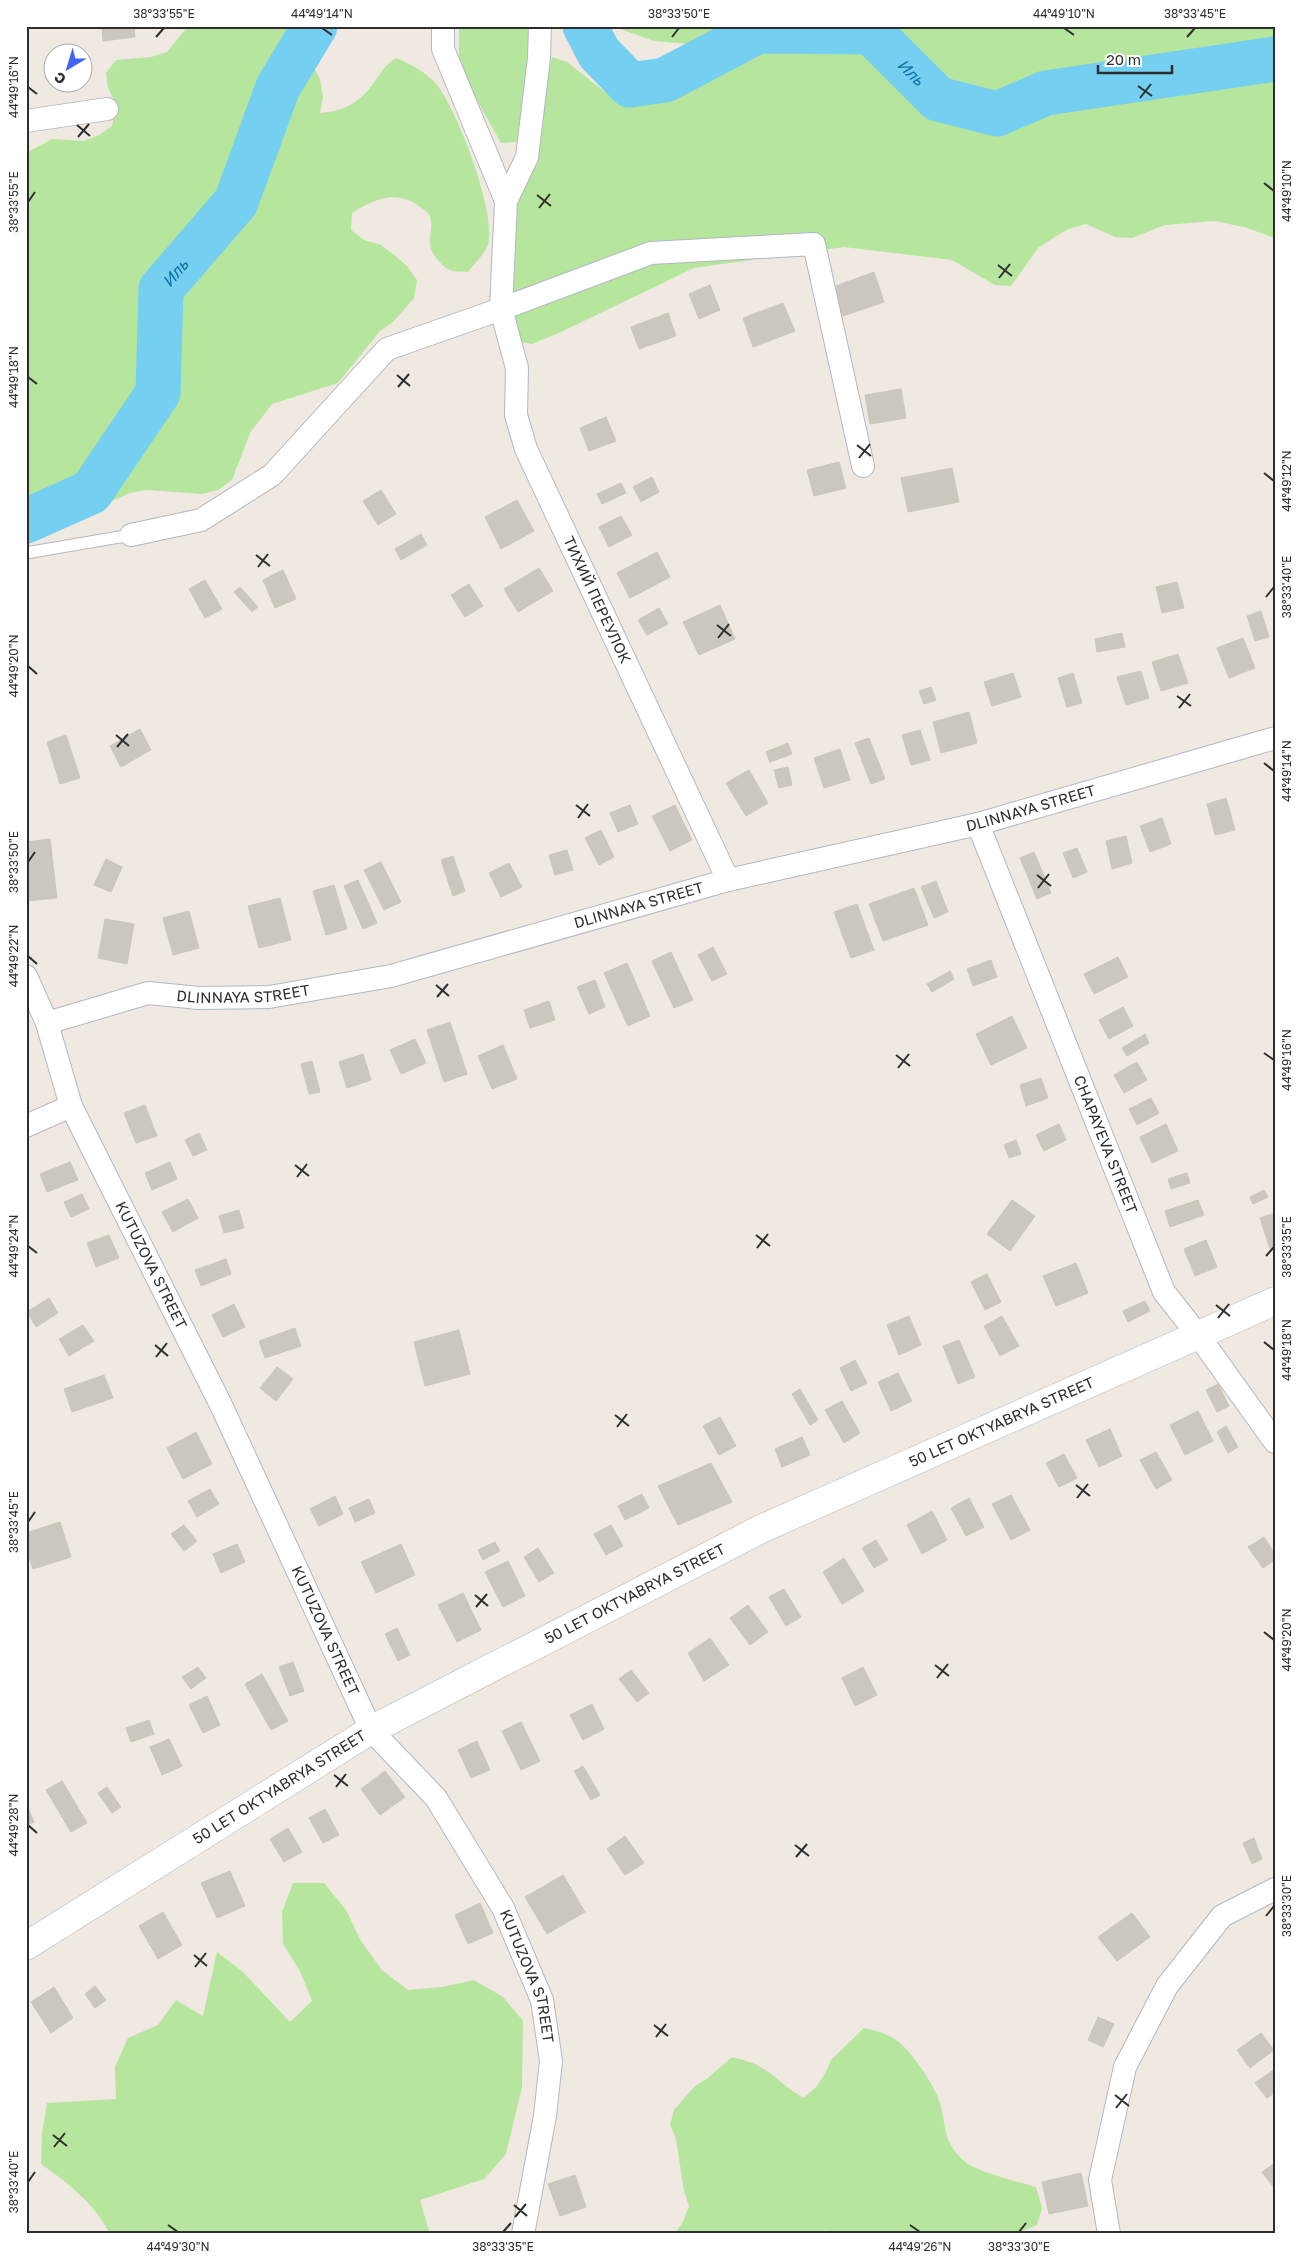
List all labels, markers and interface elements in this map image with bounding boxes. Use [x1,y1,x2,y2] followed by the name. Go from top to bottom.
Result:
[133,6,195,21] text: 38°33'55"E
[291,6,353,21] text: 44°49'14"N
[648,6,710,21] text: 38°33'50"E
[1033,6,1095,21] text: 44°49'10"N
[1164,6,1226,21] text: 38°33'45"E
[42,42,92,92] north arrow
[1098,42,1172,74] scale bar
[1106,50,1141,68] text: 20 m
[893,54,929,90] water label: Иль
[6,56,21,118] text: 44°49'16"N
[50,69,69,88] text: С
[1279,160,1294,222] text: 44°49'10"N
[6,171,21,233] text: 38°33'55"E
[158,255,193,291] water label: Иль
[6,346,21,408] text: 44°49'18"N
[1279,450,1294,512] text: 44°49'12"N
[560,533,635,666] street label: ТИХИЙ ПЕРЕУЛОК
[1279,556,1294,618] text: 38°33'40"E
[6,634,21,698] text: 44°49'20"N
[1279,740,1294,802] text: 44°49'14"N
[964,780,1097,834] street label: DLINNAYA STREET
[6,831,21,893] text: 38°33'50"E
[572,877,705,931] street label: DLINNAYA STREET
[6,925,21,987] text: 44°49'22"N
[176,980,311,1006] street label: DLINNAYA STREET
[1279,1029,1294,1091] text: 44°49'16"N
[1071,1073,1142,1216] street label: CHAPAYEVA STREET
[112,1198,191,1332] street label: KUTUZOVA STREET
[6,1215,21,1277] text: 44°49'24"N
[1279,1216,1294,1278] text: 38°33'35"E
[1279,1319,1294,1381] text: 44°49'18"N
[906,1372,1097,1470] street label: 50 LET OKTYABRYA STREET
[6,1491,21,1553] text: 38°33'45"E
[541,1539,728,1647] street label: 50 LET OKTYABRYA STREET
[288,1563,364,1698] street label: KUTUZOVA STREET
[1279,1608,1294,1672] text: 44°49'20"N
[189,1726,369,1847] street label: 50 LET OKTYABRYA STREET
[6,1794,21,1856] text: 44°49'28"N
[1279,1875,1294,1937] text: 38°33'30"E
[497,1906,558,2044] street label: KUTUZOVA STREET
[6,2151,21,2213] text: 38°33'40"E
[146,2239,210,2254] text: 44°49'30"N
[472,2239,534,2254] text: 38°33'35"E
[889,2239,951,2254] text: 44°49'26"N
[988,2239,1050,2254] text: 38°33'30"E

